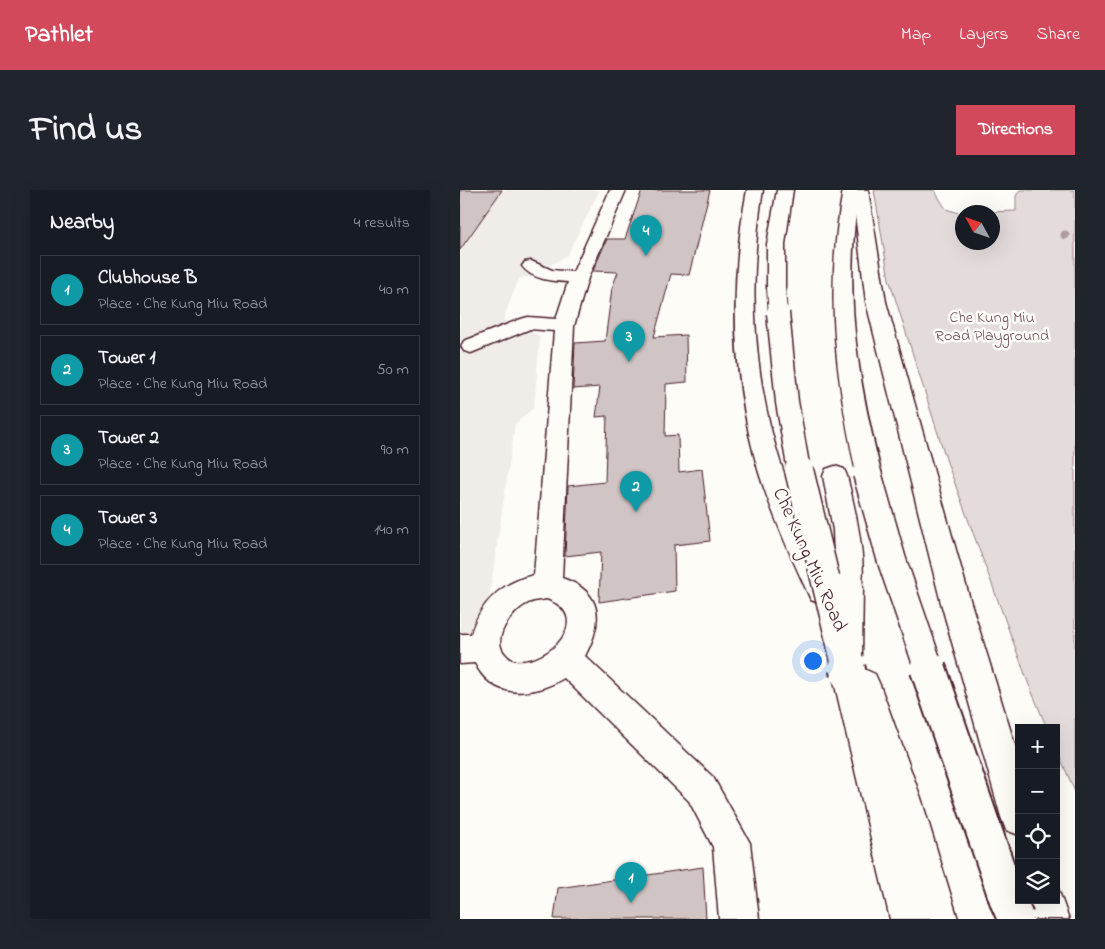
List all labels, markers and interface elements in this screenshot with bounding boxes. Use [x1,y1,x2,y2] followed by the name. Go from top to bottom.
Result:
[25,18,93,53] text: Pathlet
[901,22,931,48] text: Map
[959,22,1009,48] text: Layers
[1037,22,1080,48] text: Share
[30,105,142,156] text: Find us
[956,105,1075,155] button: Directions
[955,205,1000,250] north arrow
[50,208,114,238] text: Nearby
[354,211,410,235] text: 4 results
[630,215,662,256] pin: 4
[98,265,197,292] text: Clubhouse B
[64,278,70,302] text: 1
[379,278,409,302] text: 40 m
[98,292,267,316] text: Place · Che Kung Miu Road
[935,306,1049,348] park label: Che Kung Miu Road Playground
[613,321,645,362] pin: 3
[98,345,156,372] text: Tower 1
[63,358,71,382] text: 2
[377,358,409,382] text: 50 m
[98,372,267,396] text: Place · Che Kung Miu Road
[98,425,159,452] text: Tower 2
[64,438,70,462] text: 3
[381,438,409,462] text: 90 m
[98,452,267,476] text: Place · Che Kung Miu Road
[620,471,652,512] pin: 2
[763,483,854,637] street label: Che Kung Miu Road
[98,505,157,532] text: Tower 3
[64,518,70,542] text: 4
[374,518,409,542] text: 140 m
[98,532,267,556] text: Place · Che Kung Miu Road
[800,648,826,674] your location
[1015,724,1060,904] map controls
[1015,724,1060,769] button: +
[1015,769,1060,814] button: −
[1015,814,1060,859] button: locate
[1015,859,1060,904] button: layers
[615,862,647,903] pin: 1

